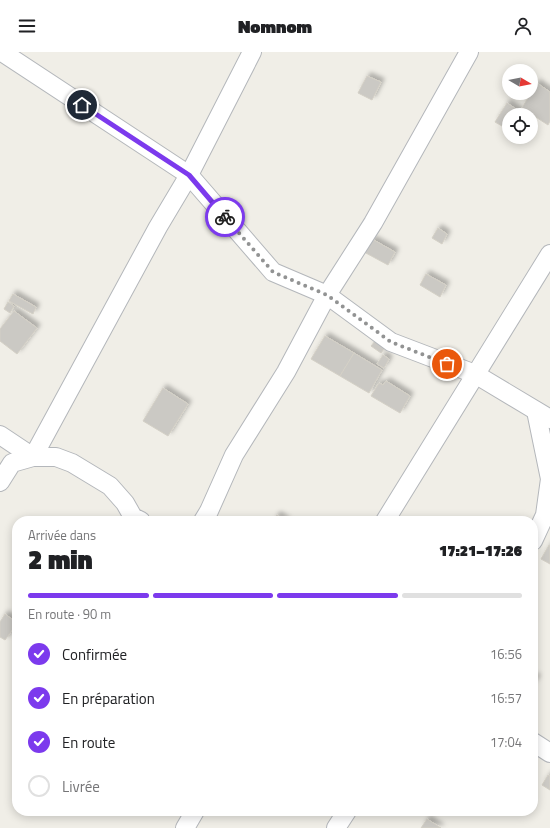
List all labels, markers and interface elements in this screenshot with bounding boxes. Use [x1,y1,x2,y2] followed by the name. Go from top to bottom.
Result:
[238,13,312,40] text: Nomnom
[16,15,38,37] icon: menu
[512,15,534,37] icon: person
[502,64,538,100] north arrow
[502,64,538,144] map controls
[65,88,99,122] pin
[71,94,93,116] icon: home
[502,108,538,144] button: locate
[205,197,245,237] courier
[214,206,236,228] icon: bike
[430,347,464,381] pin
[436,353,458,375] icon: bag
[28,525,96,545] text: Arrivée dans
[439,539,522,562] text: 17:21–17:26
[28,540,93,579] text: 2 min
[28,604,111,624] text: En route · 90 m
[28,643,50,665] icon: check
[62,643,127,666] text: Confirmée
[490,644,522,664] text: 16:56
[28,687,50,709] icon: check
[62,687,155,710] text: En préparation
[490,688,522,708] text: 16:57
[28,731,50,753] icon: check
[62,731,115,754] text: En route
[490,732,522,752] text: 17:04
[62,775,100,798] text: Livrée

